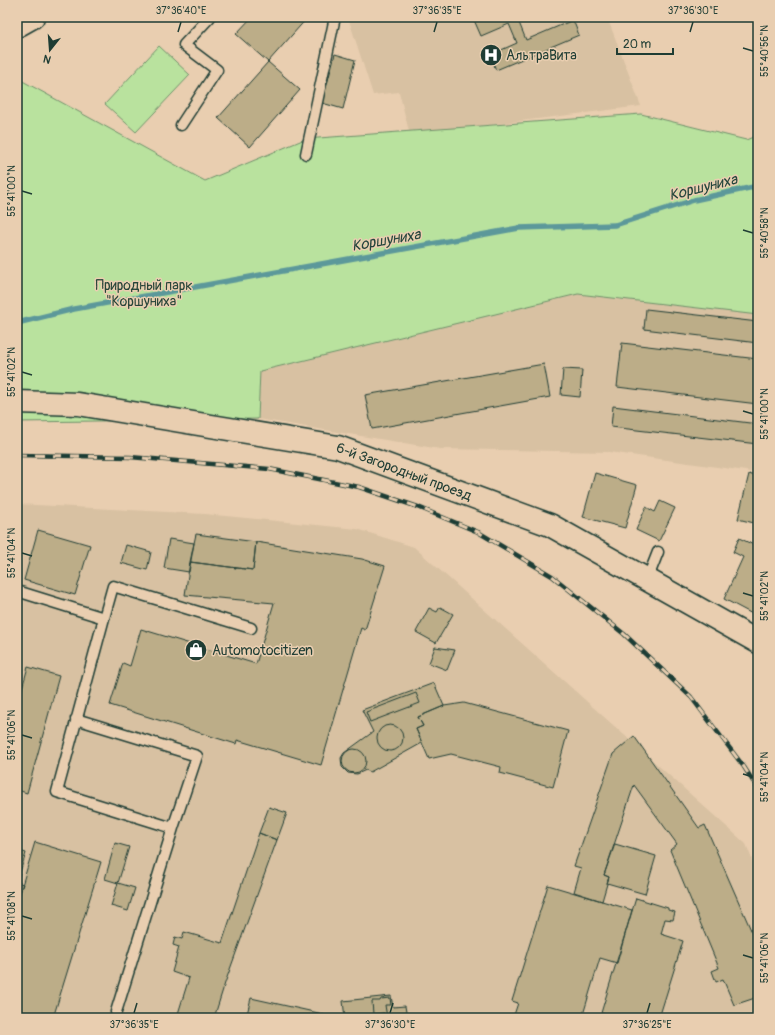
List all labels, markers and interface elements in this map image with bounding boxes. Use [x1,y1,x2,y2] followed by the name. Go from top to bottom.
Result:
[156,5,206,17] text: 37°36'40"E
[413,5,461,17] text: 37°36'35"E
[668,5,718,17] text: 37°36'30"E
[759,25,771,77] text: 55°40'56"N
[30,30,70,70] north arrow
[617,30,673,56] scale bar
[623,37,652,52] text: 20 m
[478,42,504,68] hospital icon: АльтраВита
[506,47,577,64] place label: АльтраВита
[41,52,53,66] text: N
[6,165,18,217] text: 55°41'00"N
[667,170,740,205] water label: Коршуниха
[759,207,771,259] text: 55°40'58"N
[350,225,423,256] water label: Коршуниха
[96,277,192,310] park label: Природный парк "Коршуниха"
[6,347,18,397] text: 55°41'02"N
[759,388,771,440] text: 55°41'00"N
[334,439,474,505] street label: 6-й Загородный проезд
[6,528,18,578] text: 55°41'04"N
[759,571,771,621] text: 55°41'02"N
[183,637,209,663] shop icon: Automotocitizen
[212,642,313,659] place label: Automotocitizen
[6,710,18,760] text: 55°41'06"N
[759,752,771,802] text: 55°41'04"N
[6,891,18,941] text: 55°41'08"N
[759,933,771,983] text: 55°41'06"N
[110,1019,158,1031] text: 37°36'35"E
[365,1019,415,1031] text: 37°36'30"E
[623,1019,671,1031] text: 37°36'25"E

